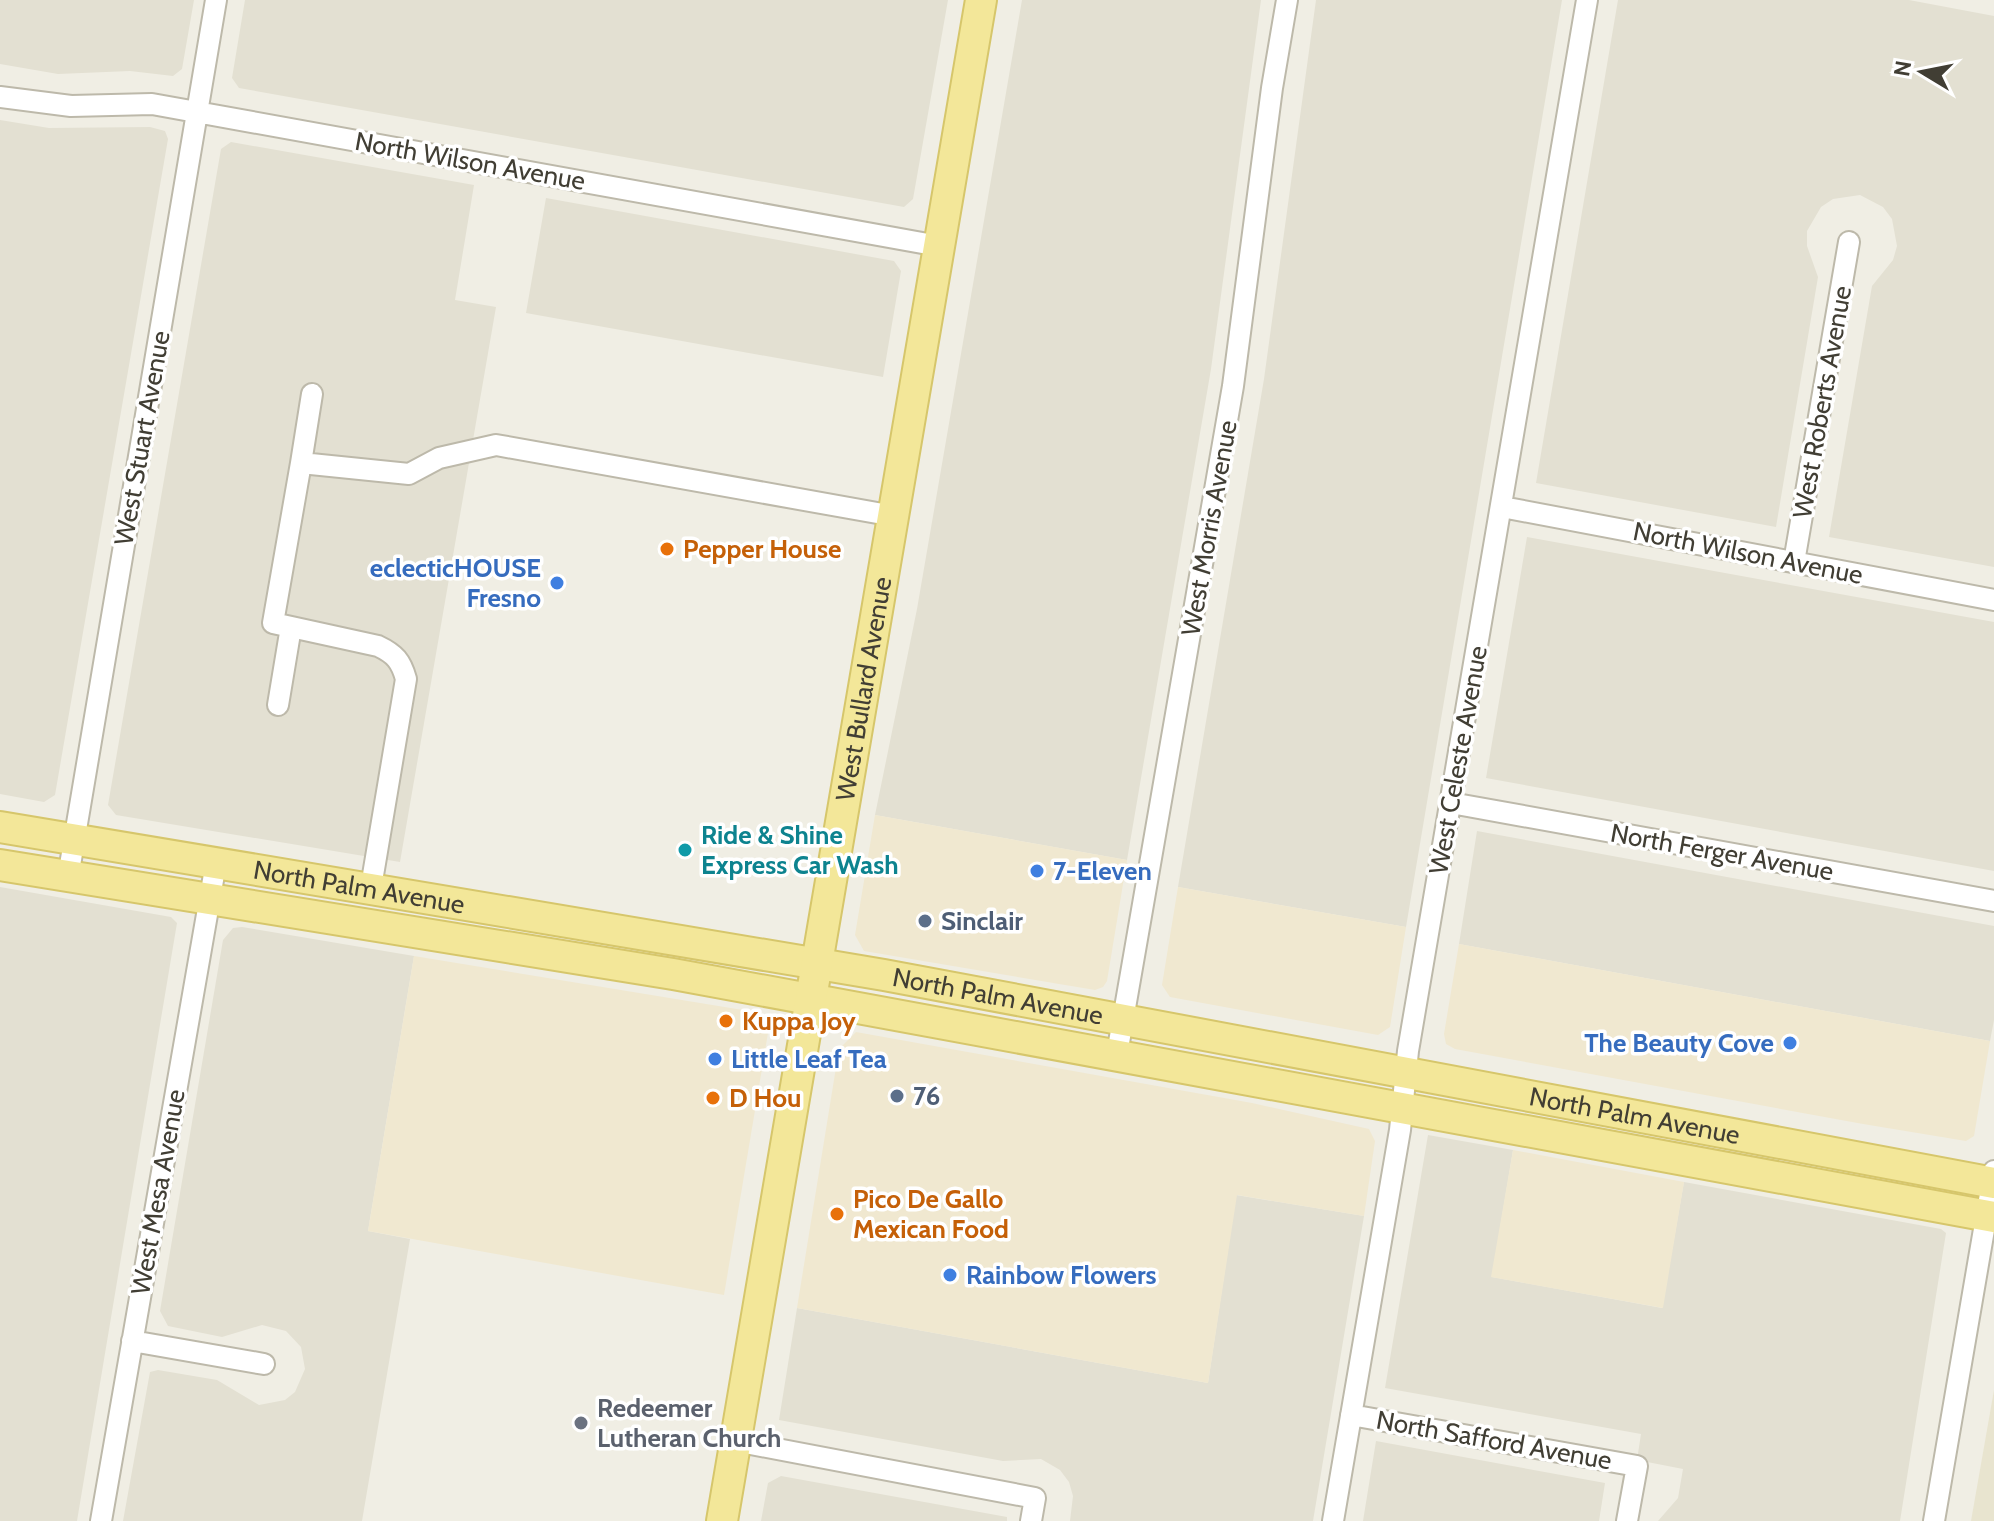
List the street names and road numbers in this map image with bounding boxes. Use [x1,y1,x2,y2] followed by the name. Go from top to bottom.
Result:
[352,125,588,197] street label: North Wilson Avenue
[1786,283,1858,521] street label: West Roberts Avenue
[107,328,177,548] street label: West Stuart Avenue
[1174,418,1244,638] street label: West Morris Avenue
[1631,515,1865,591] street label: North Wilson Avenue
[829,575,898,803] street label: West Bullard Avenue
[1422,643,1494,877] street label: West Celeste Avenue
[1608,817,1836,887] street label: North Ferger Avenue
[251,854,467,921] street label: North Palm Avenue
[890,961,1106,1032] street label: North Palm Avenue
[1527,1080,1742,1151] street label: North Palm Avenue
[124,1087,192,1297] street label: West Mesa Avenue
[1374,1404,1614,1476] street label: North Safford Avenue

